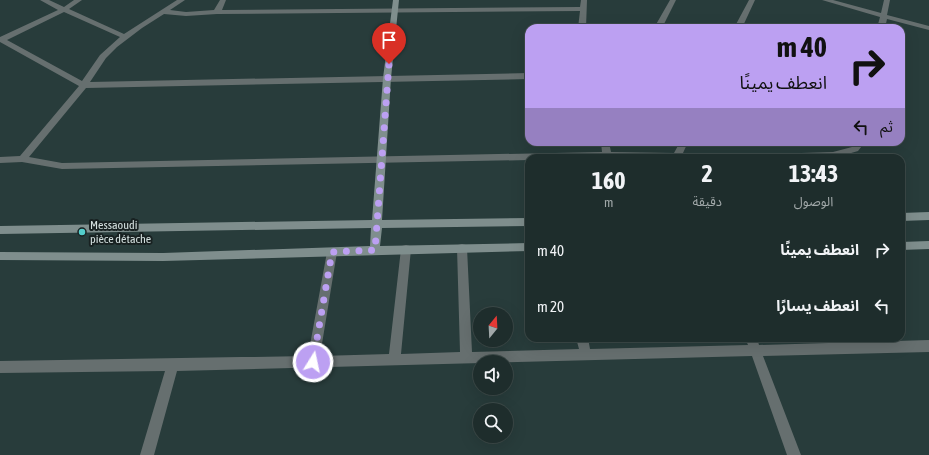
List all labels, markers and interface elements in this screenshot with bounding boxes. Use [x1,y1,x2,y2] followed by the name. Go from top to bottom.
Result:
[372,23,406,64] pin
[378,29,400,51] icon: arrive
[777,31,827,63] text: 40 m
[841,40,893,92] icon: right
[740,72,827,93] text: انعطف يمينًا
[850,116,872,138] icon: left
[880,118,893,135] text: ثم
[702,160,713,187] text: 2
[789,160,838,187] text: 13:43
[592,167,626,194] text: 160
[692,194,722,209] text: دقيقة
[794,194,833,209] text: الوصول
[604,195,613,210] text: m
[90,218,151,246] place label: Messaoudi pièce détache
[77,227,87,237] marker: Messaoudi pièce détache
[871,239,893,261] icon: right
[780,241,859,258] text: انعطف يمينًا
[537,242,564,259] text: 40 m
[871,295,893,317] icon: left
[776,297,859,314] text: انعطف يسارًا
[537,298,564,315] text: 20 m
[473,307,513,347] north arrow
[473,307,513,443] map controls
[292,341,334,383] position arrow
[473,355,513,395] button: sound
[473,403,513,443] button: search

